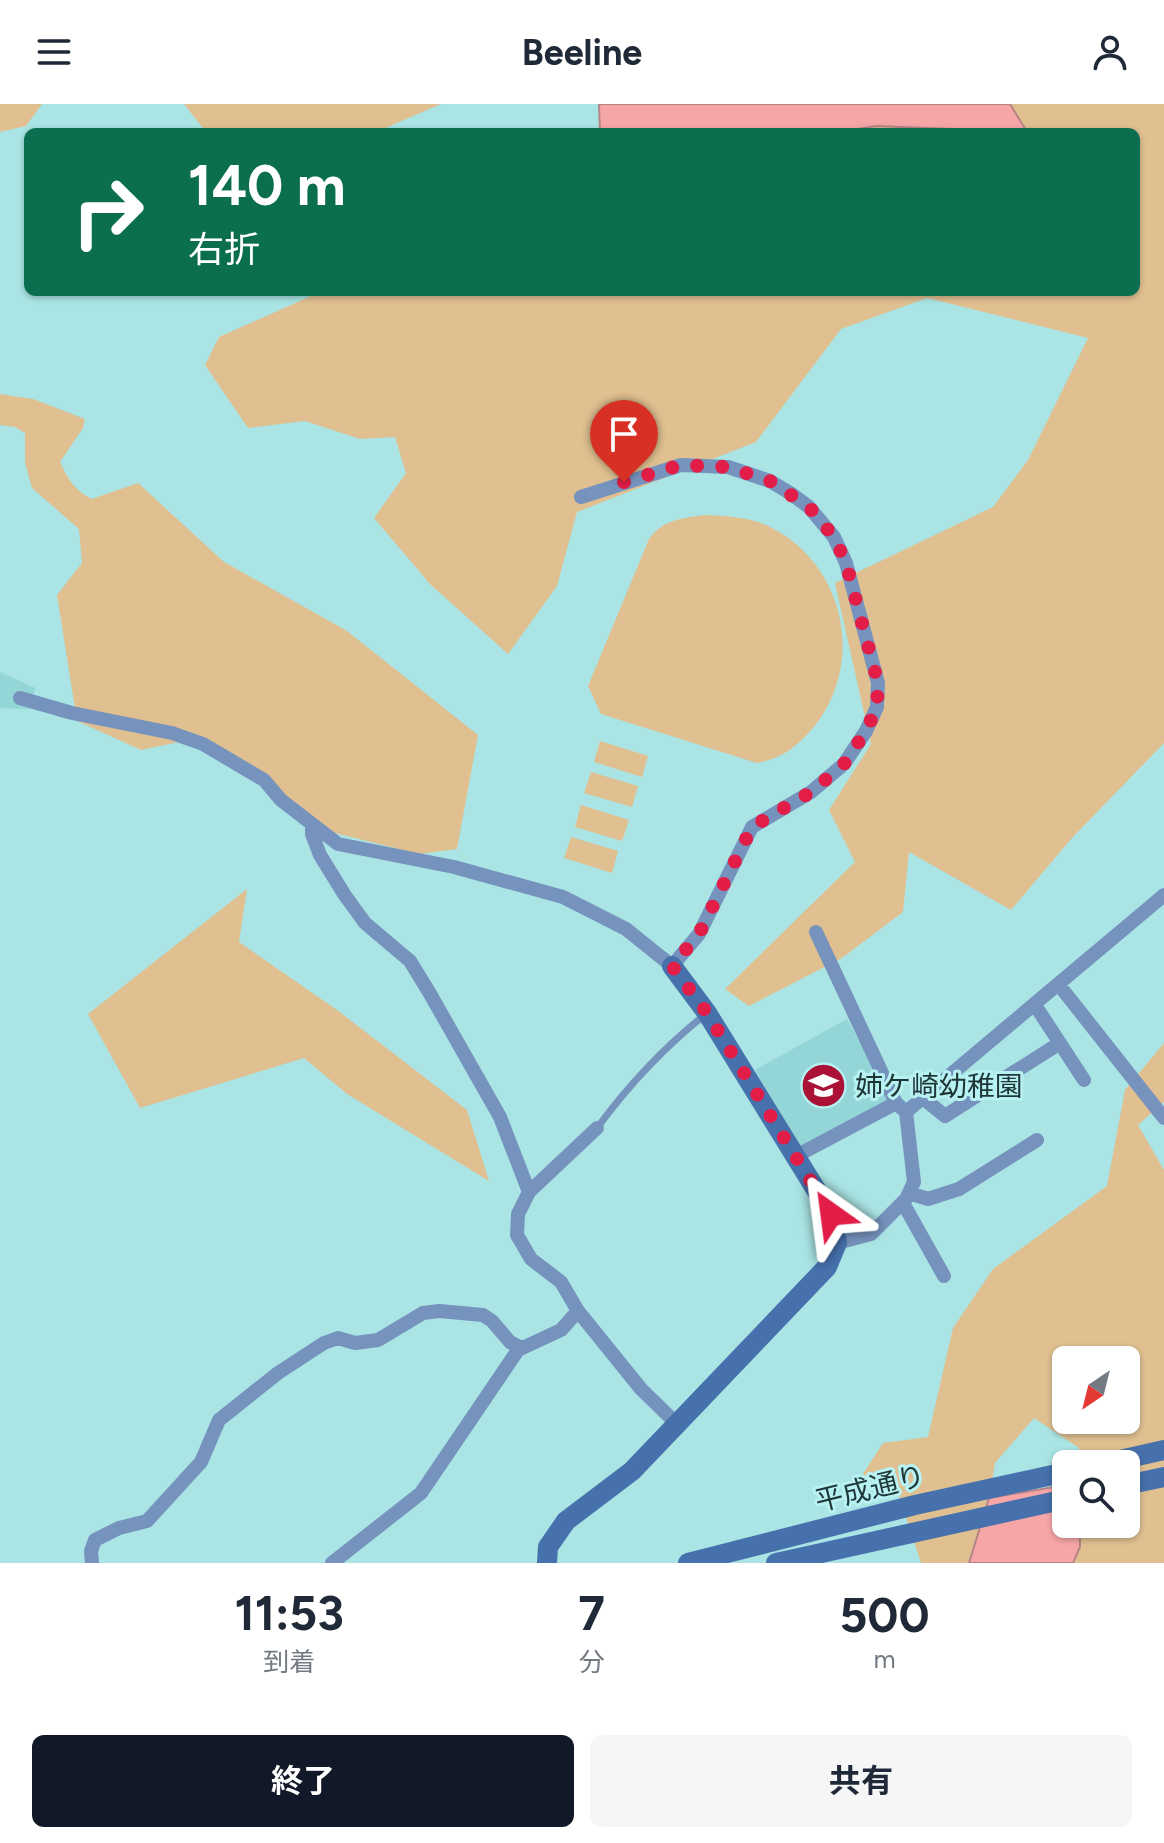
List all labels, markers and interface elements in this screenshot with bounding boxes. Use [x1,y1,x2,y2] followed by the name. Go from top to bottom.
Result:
[32,30,76,74] icon: menu
[1088,30,1132,74] icon: person
[522,31,642,74] text: Beeline
[188,152,346,219] text: 140 m
[56,160,160,264] icon: right
[188,228,260,271] text: 右折
[590,400,658,482] pin
[602,412,646,456] icon: arrive
[800,1062,848,1110] school or university icon: 姉ケ崎幼稚園
[855,1069,1023,1103] place label: 姉ケ崎幼稚園
[789,1172,873,1256] position arrow
[1052,1346,1140,1434] north arrow
[1052,1346,1140,1538] map controls
[1052,1450,1140,1538] button: search
[812,1458,928,1518] street label: 平成通り
[234,1584,344,1642] text: 11:53
[578,1584,605,1642] text: 7
[839,1586,930,1644] text: 500
[873,1643,896,1675] text: m
[263,1646,315,1678] text: 到着
[579,1646,605,1678] text: 分
[32,1735,574,1827] button: 終了
[590,1735,1132,1827] button: 共有

